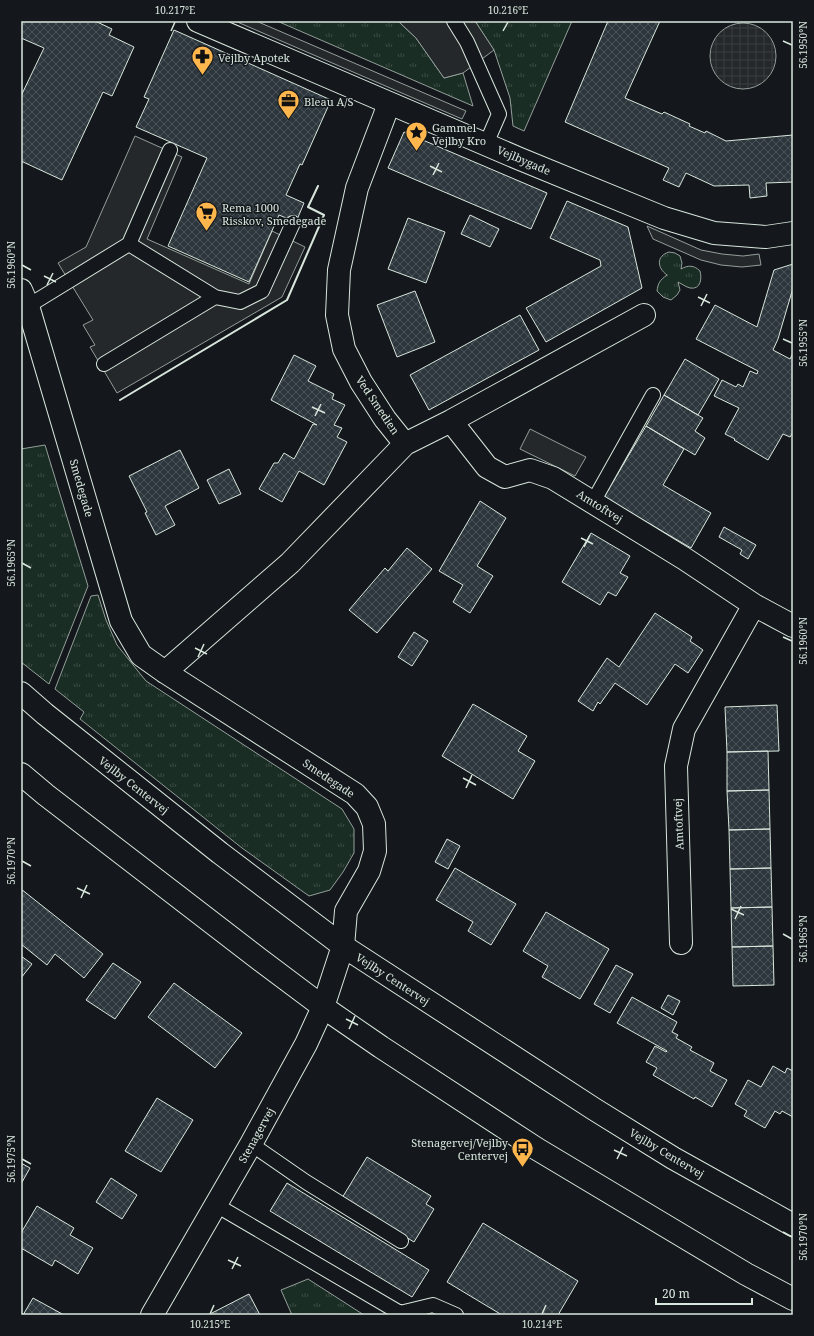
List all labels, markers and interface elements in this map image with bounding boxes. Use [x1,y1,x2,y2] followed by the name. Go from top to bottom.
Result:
[155,3,195,17] text: 10.217°E
[488,3,528,17] text: 10.216°E
[796,21,810,69] text: 56.1950°N
[190,44,216,77] pharmacy icon: Vejlby Apotek
[218,50,291,65] place label: Vejlby Apotek
[275,88,301,121] office icon: Bleau A/S
[304,94,353,109] place label: Bleau A/S
[403,120,429,153] place icon: Gammel Vejlby Kro
[432,120,486,148] place label: Gammel Vejlby Kro
[495,142,553,178] street label: Vejlbygade
[194,200,220,233] supermarket icon: Rema 1000 Risskov, Smedegade
[222,200,326,228] place label: Rema 1000 Risskov, Smedegade
[4,241,18,289] text: 56.1960°N
[796,319,810,367] text: 56.1955°N
[353,373,403,437] street label: Ved Smedien
[67,457,97,519] street label: Smedegade
[574,486,626,526] street label: Amtoftvej
[4,539,18,587] text: 56.1965°N
[796,617,810,665] text: 56.1960°N
[96,753,172,817] street label: Vejlby Centervej
[300,755,358,801] street label: Smedegade
[670,798,686,850] street label: Amtoftvej
[4,837,18,885] text: 56.1970°N
[796,915,810,963] text: 56.1965°N
[353,950,433,1008] street label: Vejlby Centervej
[235,1104,277,1166] street label: Stenagervej
[627,1125,707,1181] street label: Vejlby Centervej
[4,1135,18,1183] text: 56.1975°N
[411,1135,509,1163] place label: Stenagervej/Vejlby Centervej
[510,1135,536,1168] bus stop icon: Stenagervej/Vejlby Centervej
[796,1213,810,1261] text: 56.1970°N
[656,1280,752,1306] scale bar
[662,1285,690,1302] text: 20 m
[190,1317,230,1331] text: 10.215°E
[522,1317,562,1331] text: 10.214°E

